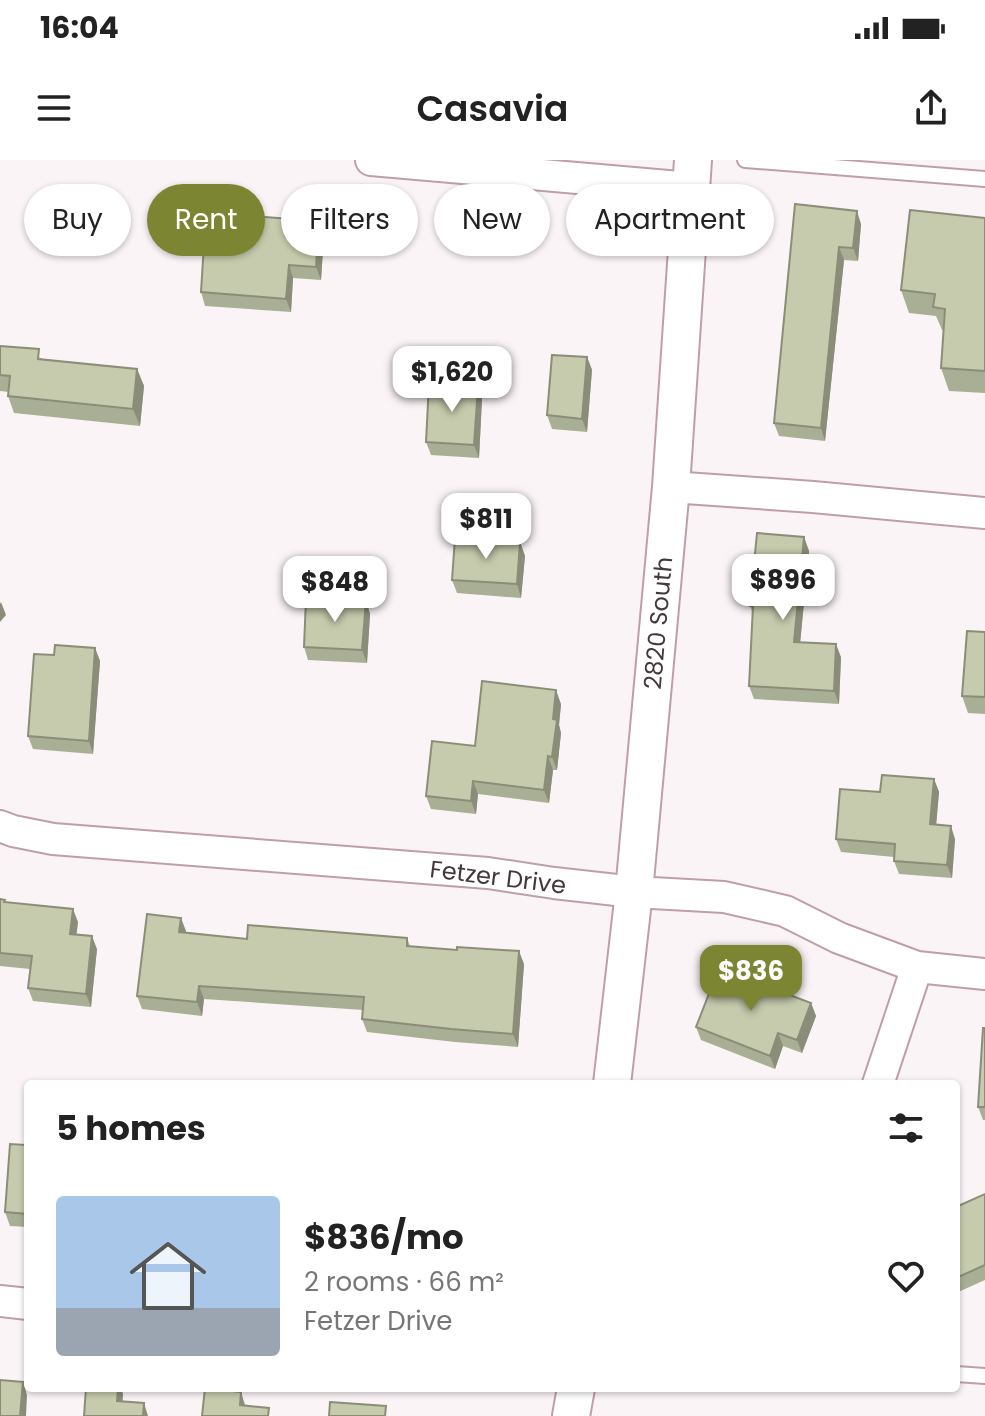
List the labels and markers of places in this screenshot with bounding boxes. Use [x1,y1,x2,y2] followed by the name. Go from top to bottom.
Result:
[387,346,517,414] pin: $1,620
[439,493,533,561] pin: $811
[736,554,830,622] pin: $896
[288,556,382,624] pin: $848
[704,945,798,1013] pin: $836

